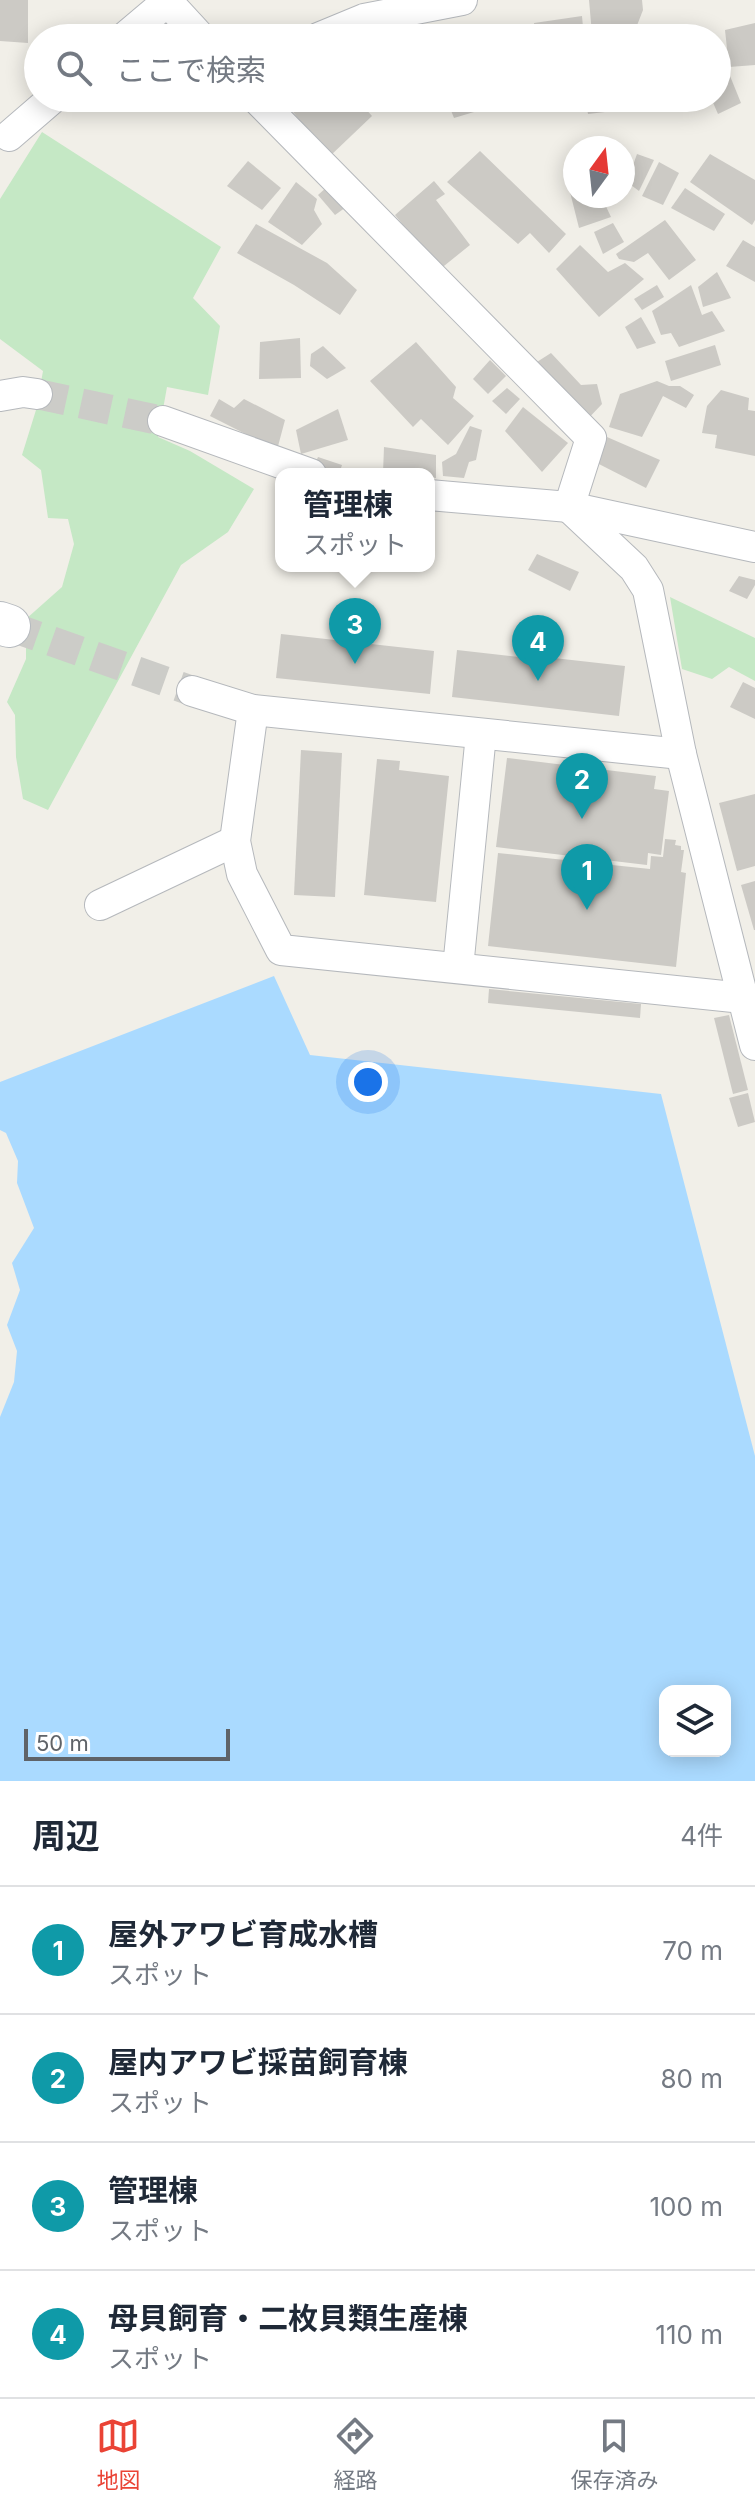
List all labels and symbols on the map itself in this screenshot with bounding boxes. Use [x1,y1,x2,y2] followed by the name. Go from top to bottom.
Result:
[563,136,635,208] north arrow
[329,598,381,664] pin: 3
[512,615,564,681] pin: 4
[556,753,608,819] pin: 2
[561,844,613,910] pin: 1
[348,1062,388,1102] your location
[24,1725,230,1761] scale bar

